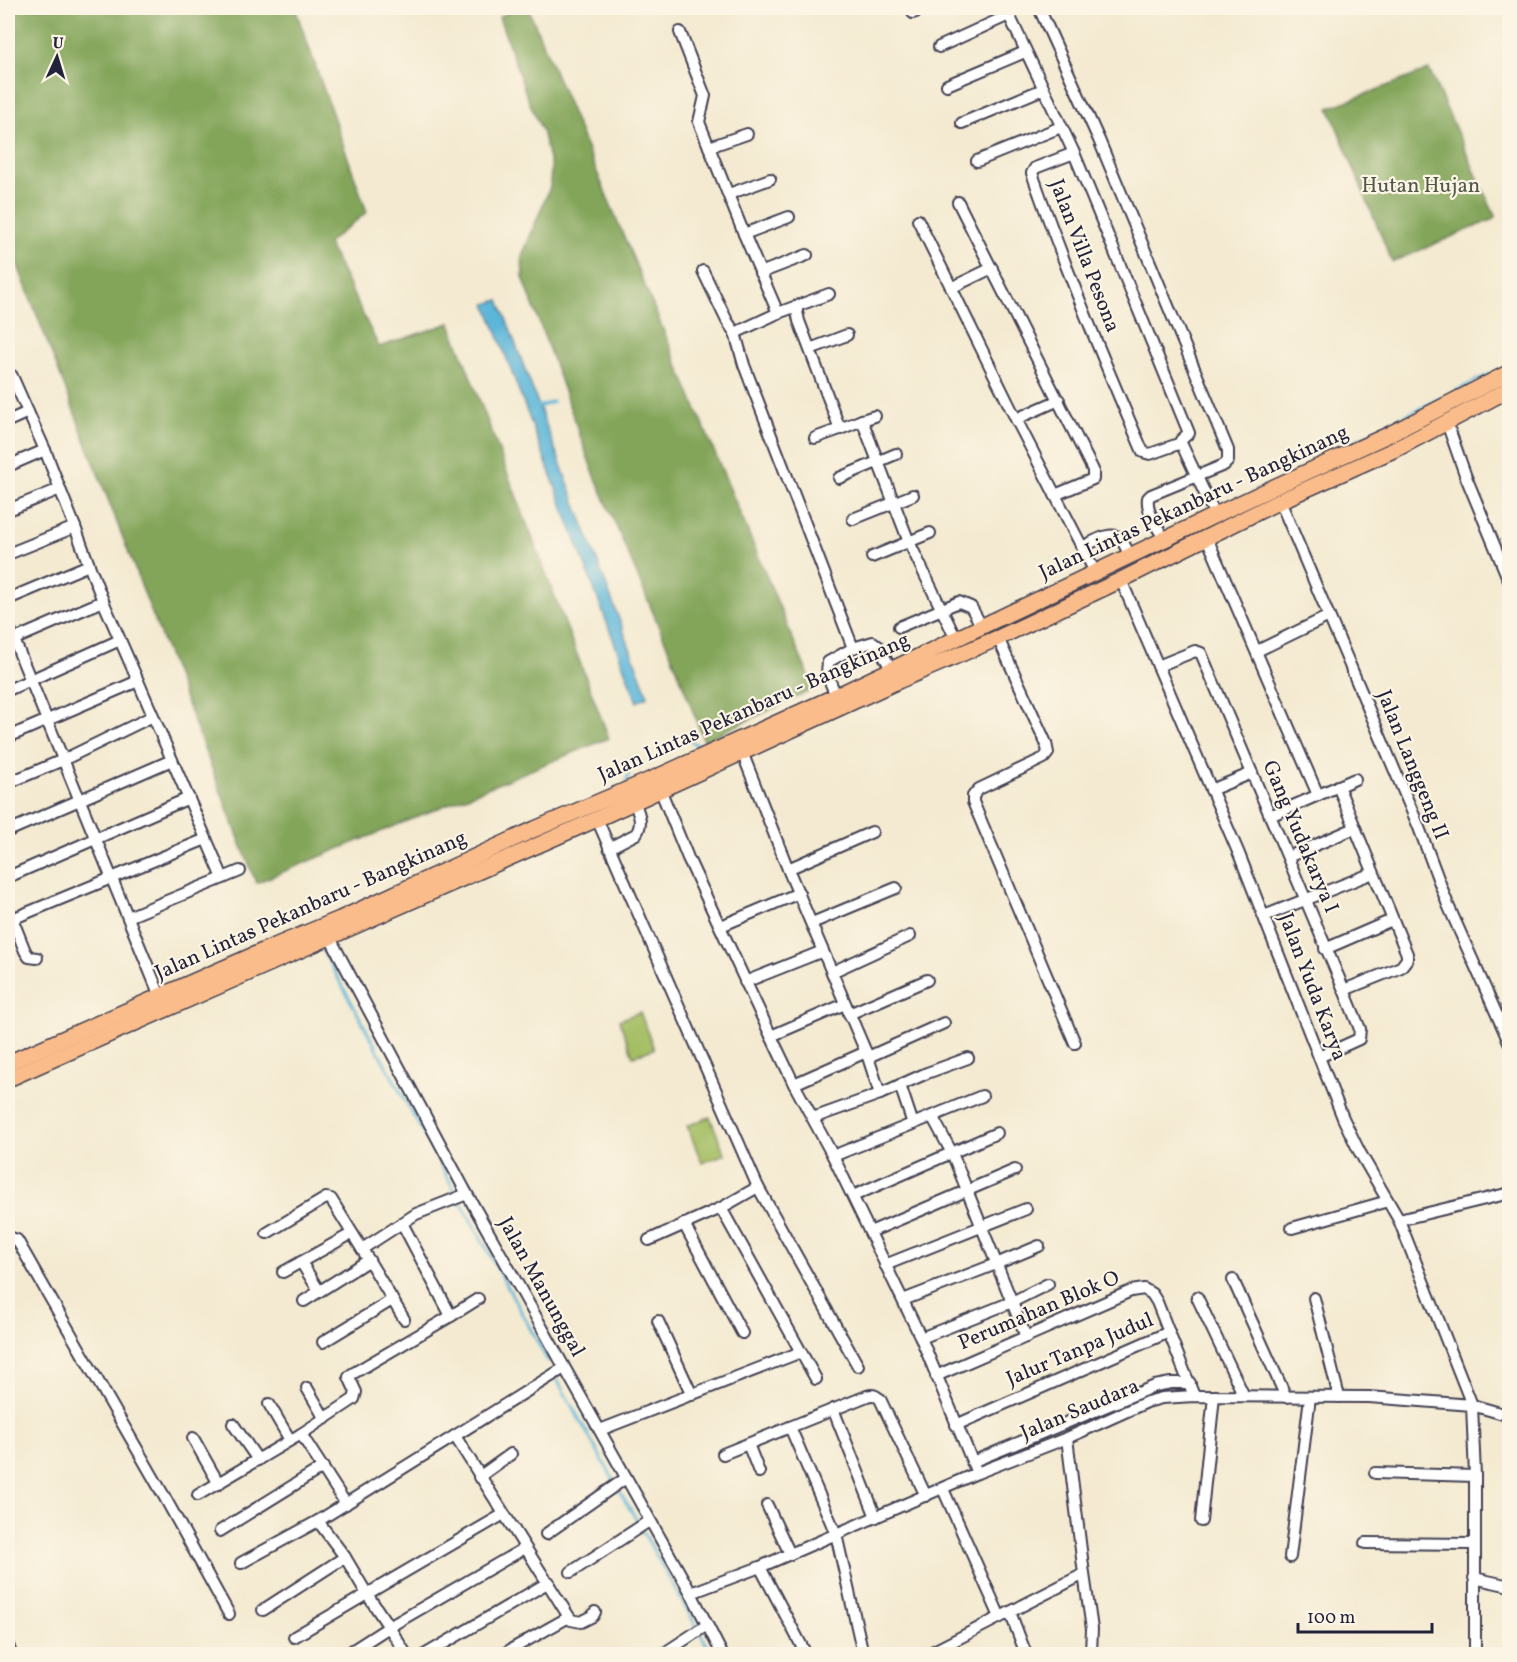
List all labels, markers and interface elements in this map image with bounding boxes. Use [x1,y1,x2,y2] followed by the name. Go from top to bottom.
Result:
[27,27,87,87] north arrow
[52,33,64,55] text: U
[1362,172,1480,201] park label: Hutan Hujan
[1041,175,1127,337] street label: Jalan Villa Pesona
[1035,418,1353,588] street label: Jalan Lintas Pekanbaru - Bangkinang
[594,626,914,790] street label: Jalan Lintas Pekanbaru - Bangkinang
[1369,686,1455,844] street label: Jalan Langgeng II
[1255,756,1345,918] street label: Gang Yudakarya I
[151,824,471,988] street label: Jalan Lintas Pekanbaru - Bangkinang
[1270,909,1354,1065] street label: Jalan Yuda Karya
[491,1212,591,1362] street label: Jalan Manunggal
[954,1264,1124,1358] street label: Perumahan Blok O
[1002,1306,1158,1394] street label: Jalur Tanpa Judul
[1016,1372,1144,1448] street label: Jalan Saudara
[1298,1596,1432,1634] scale bar
[1307,1606,1356,1631] text: 100 m

